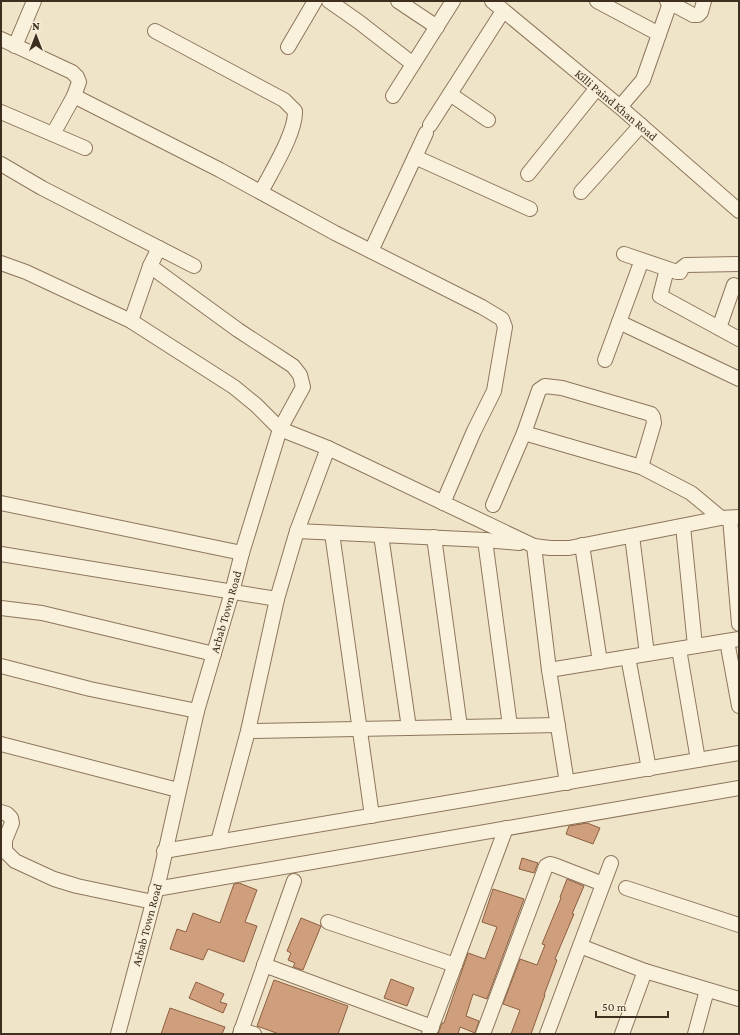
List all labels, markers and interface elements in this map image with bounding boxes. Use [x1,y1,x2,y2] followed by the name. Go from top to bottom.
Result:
[16,16,56,56] north arrow
[32,20,40,32] text: N
[572,66,661,144] street label: Killi Paind Khan Road
[208,569,245,655] street label: Arbab Town Road
[129,881,165,968] street label: Arbab Town Road
[596,993,668,1019] scale bar
[602,1000,627,1014] text: 50 m

